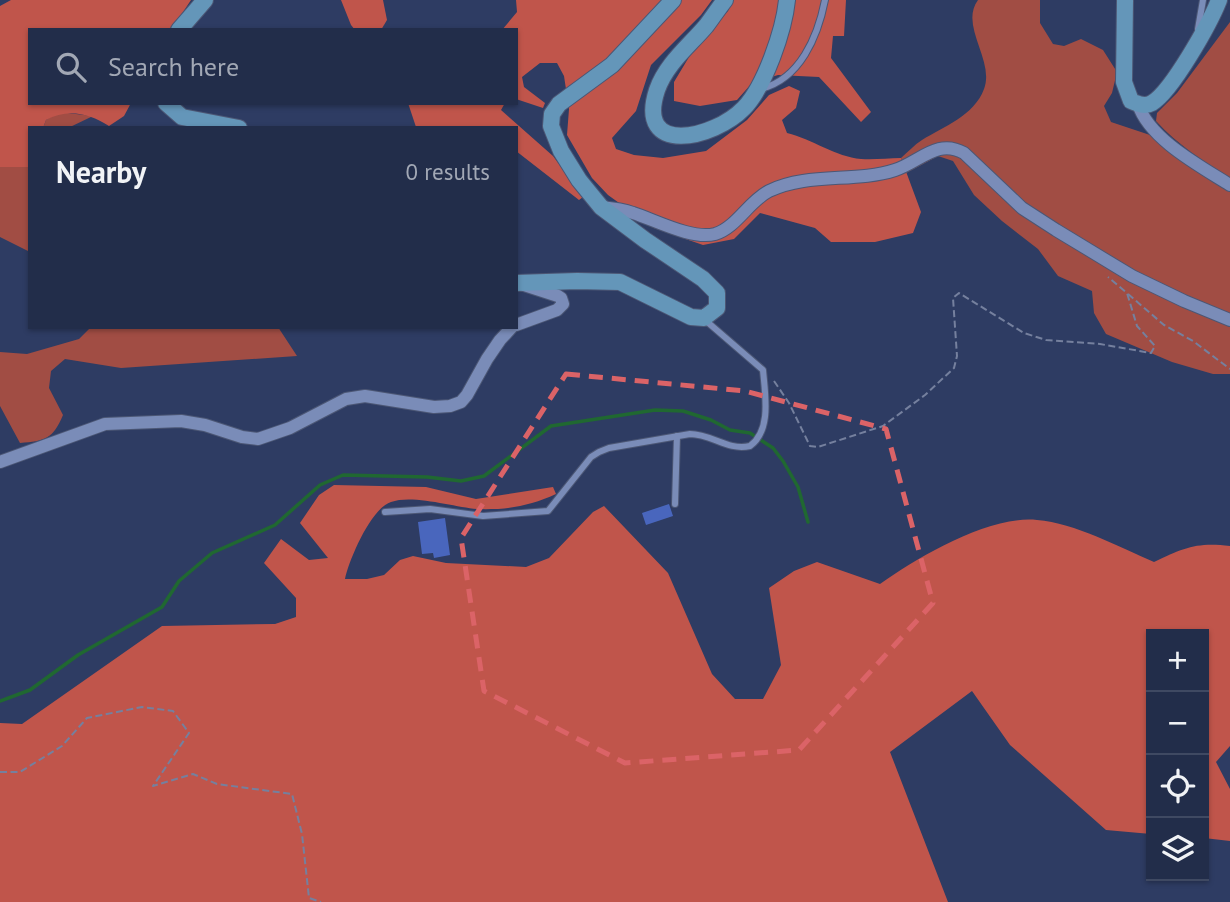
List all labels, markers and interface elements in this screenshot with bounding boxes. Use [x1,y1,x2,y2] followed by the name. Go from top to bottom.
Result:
[28,28,518,105] search box
[52,48,90,86] icon: search
[108,50,239,83] text: Search here
[56,152,146,191] text: Nearby
[406,157,490,186] text: 0 results
[1146,629,1209,881] map controls
[1146,629,1209,692] button: +
[1146,692,1209,755] button: −
[1146,755,1209,818] button: locate
[1146,818,1209,881] button: layers

